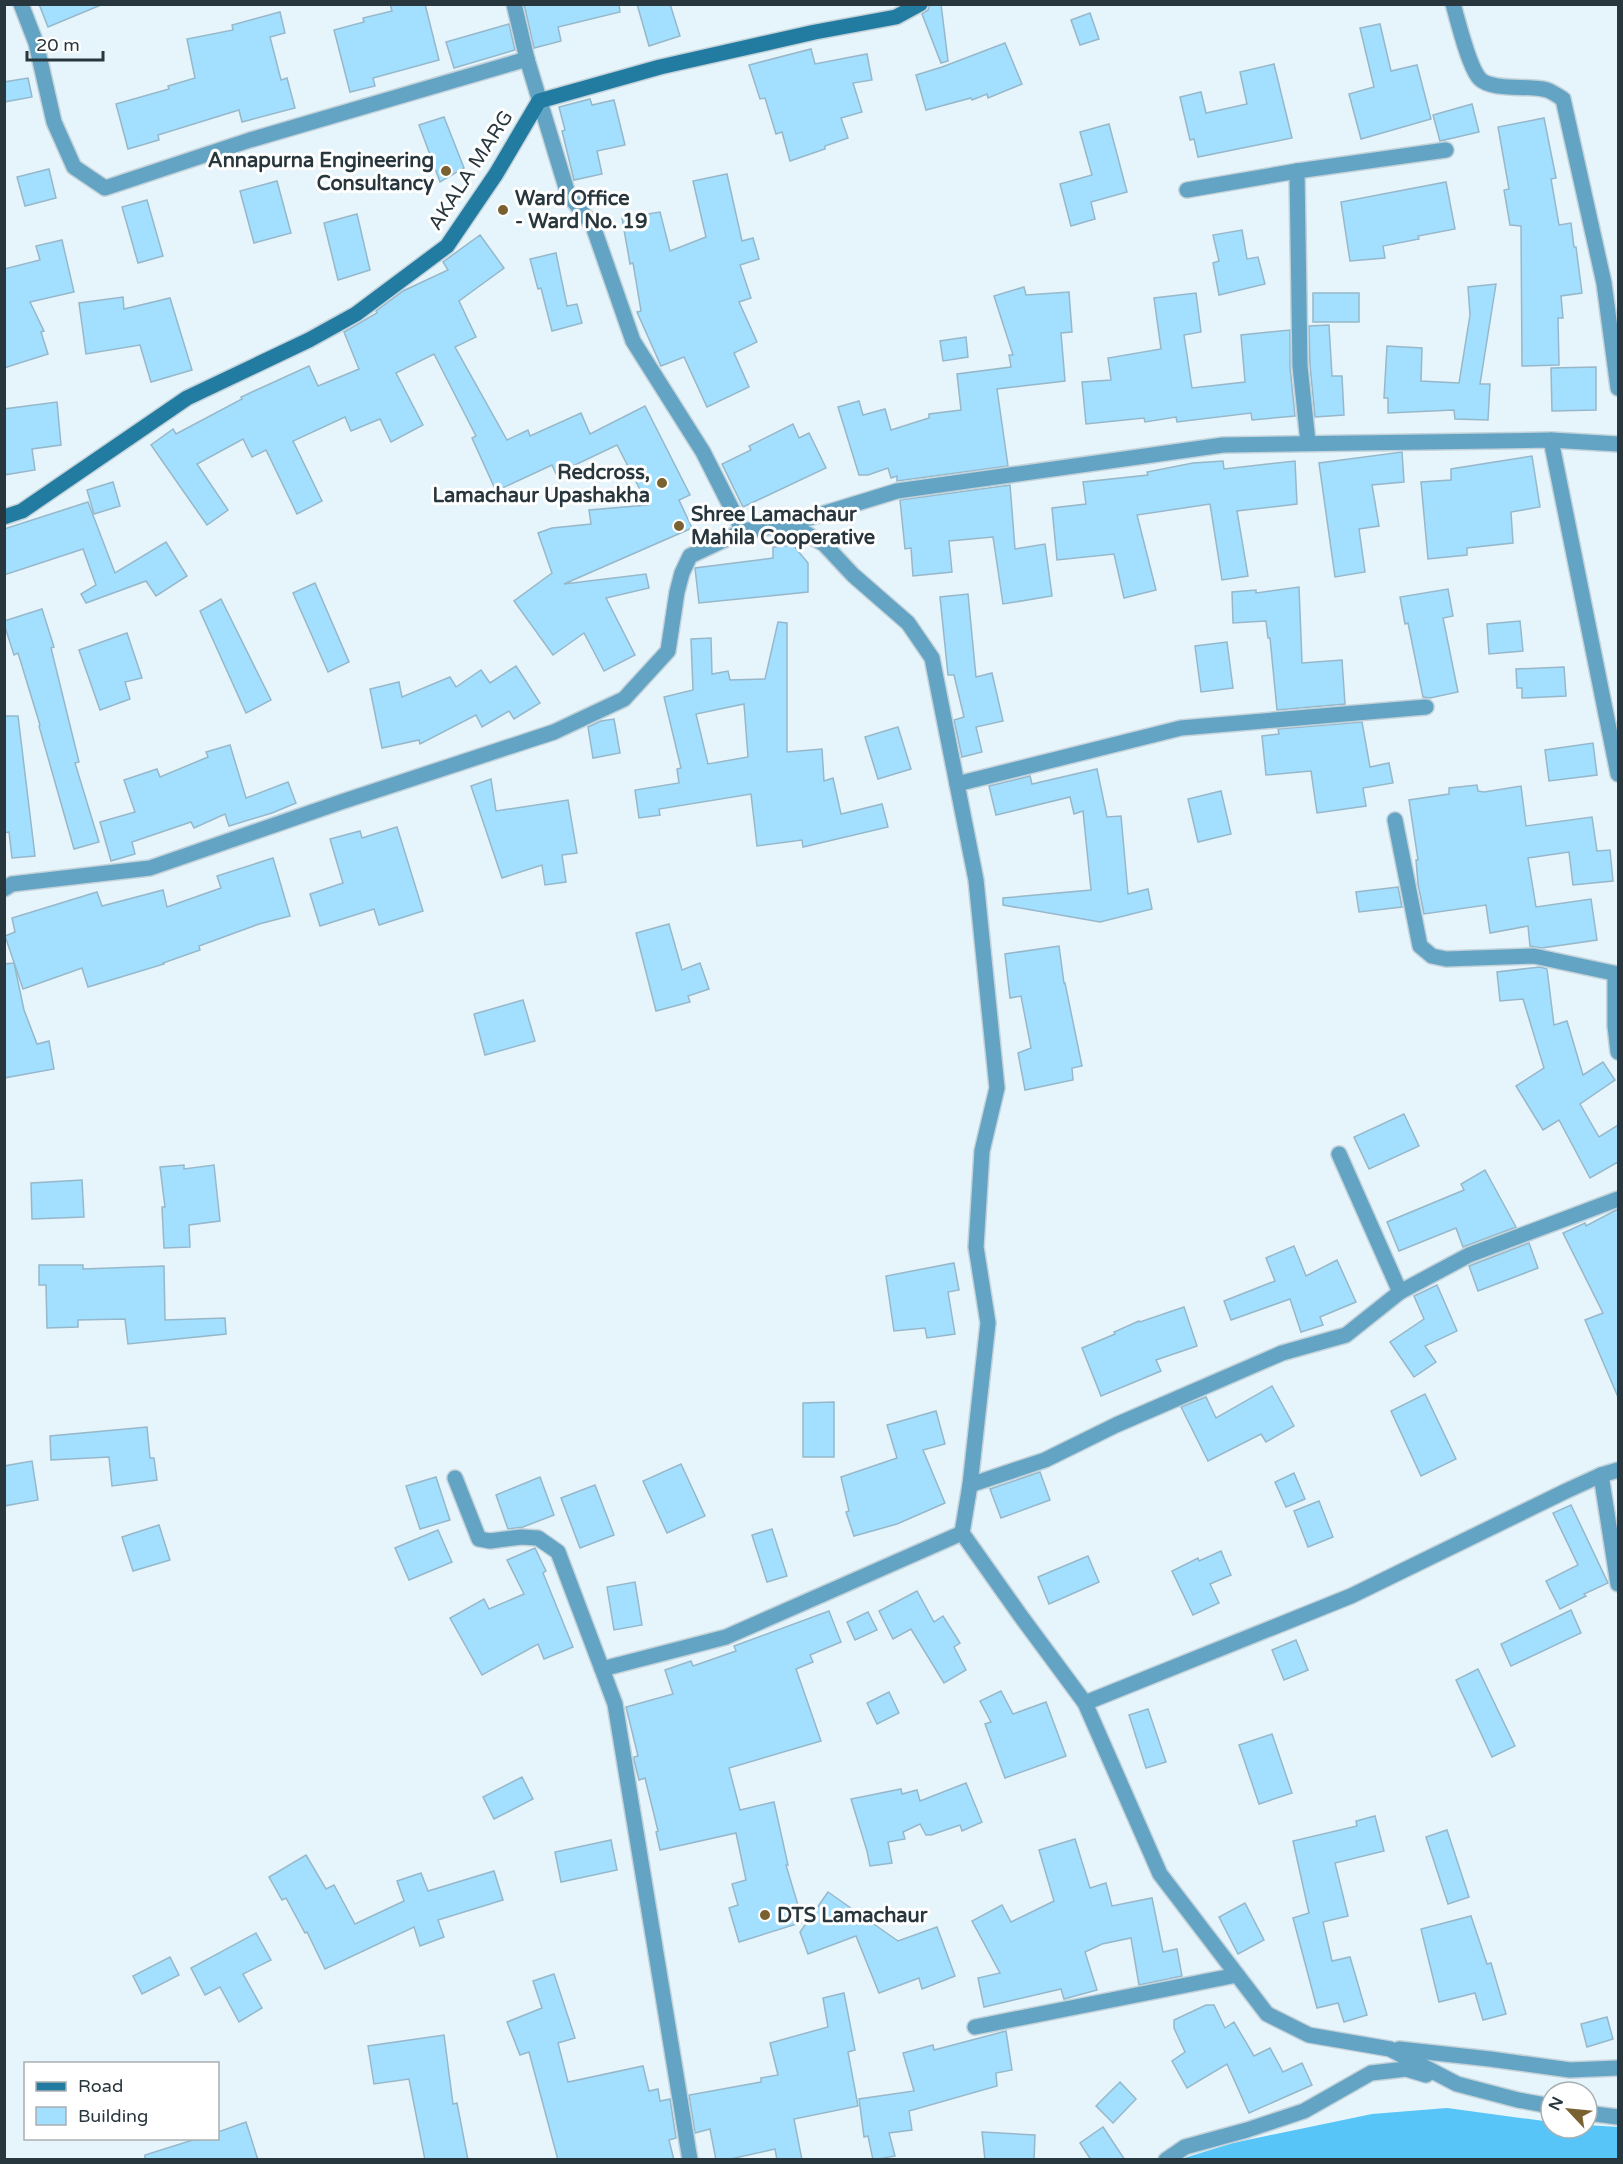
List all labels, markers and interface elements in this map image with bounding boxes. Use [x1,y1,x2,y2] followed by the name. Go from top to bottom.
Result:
[27,24,104,62] scale bar
[36,34,80,56] text: 20 m
[423,106,518,235] street label: AKALA MARG
[208,149,434,196] place label: Annapurna Engineering Consultancy
[439,164,453,178] marker: Annapurna Engineering Consultancy
[515,187,647,234] place label: Ward Office - Ward No. 19
[496,203,510,217] marker: Ward Office - Ward No. 19
[433,461,650,508] place label: Redcross, Lamachaur Upashakha
[655,476,669,490] marker: Redcross, Lamachaur Upashakha
[691,503,875,550] place label: Shree Lamachaur Mahila Cooperative
[672,519,686,533] marker: Shree Lamachaur Mahila Cooperative
[777,1904,928,1928] place label: DTS Lamachaur
[758,1908,772,1922] marker: DTS Lamachaur
[24,2062,219,2140] legend
[78,2075,123,2097] text: Road
[1539,2080,1599,2140] north arrow
[1545,2094,1568,2114] text: N
[78,2105,148,2127] text: Building

